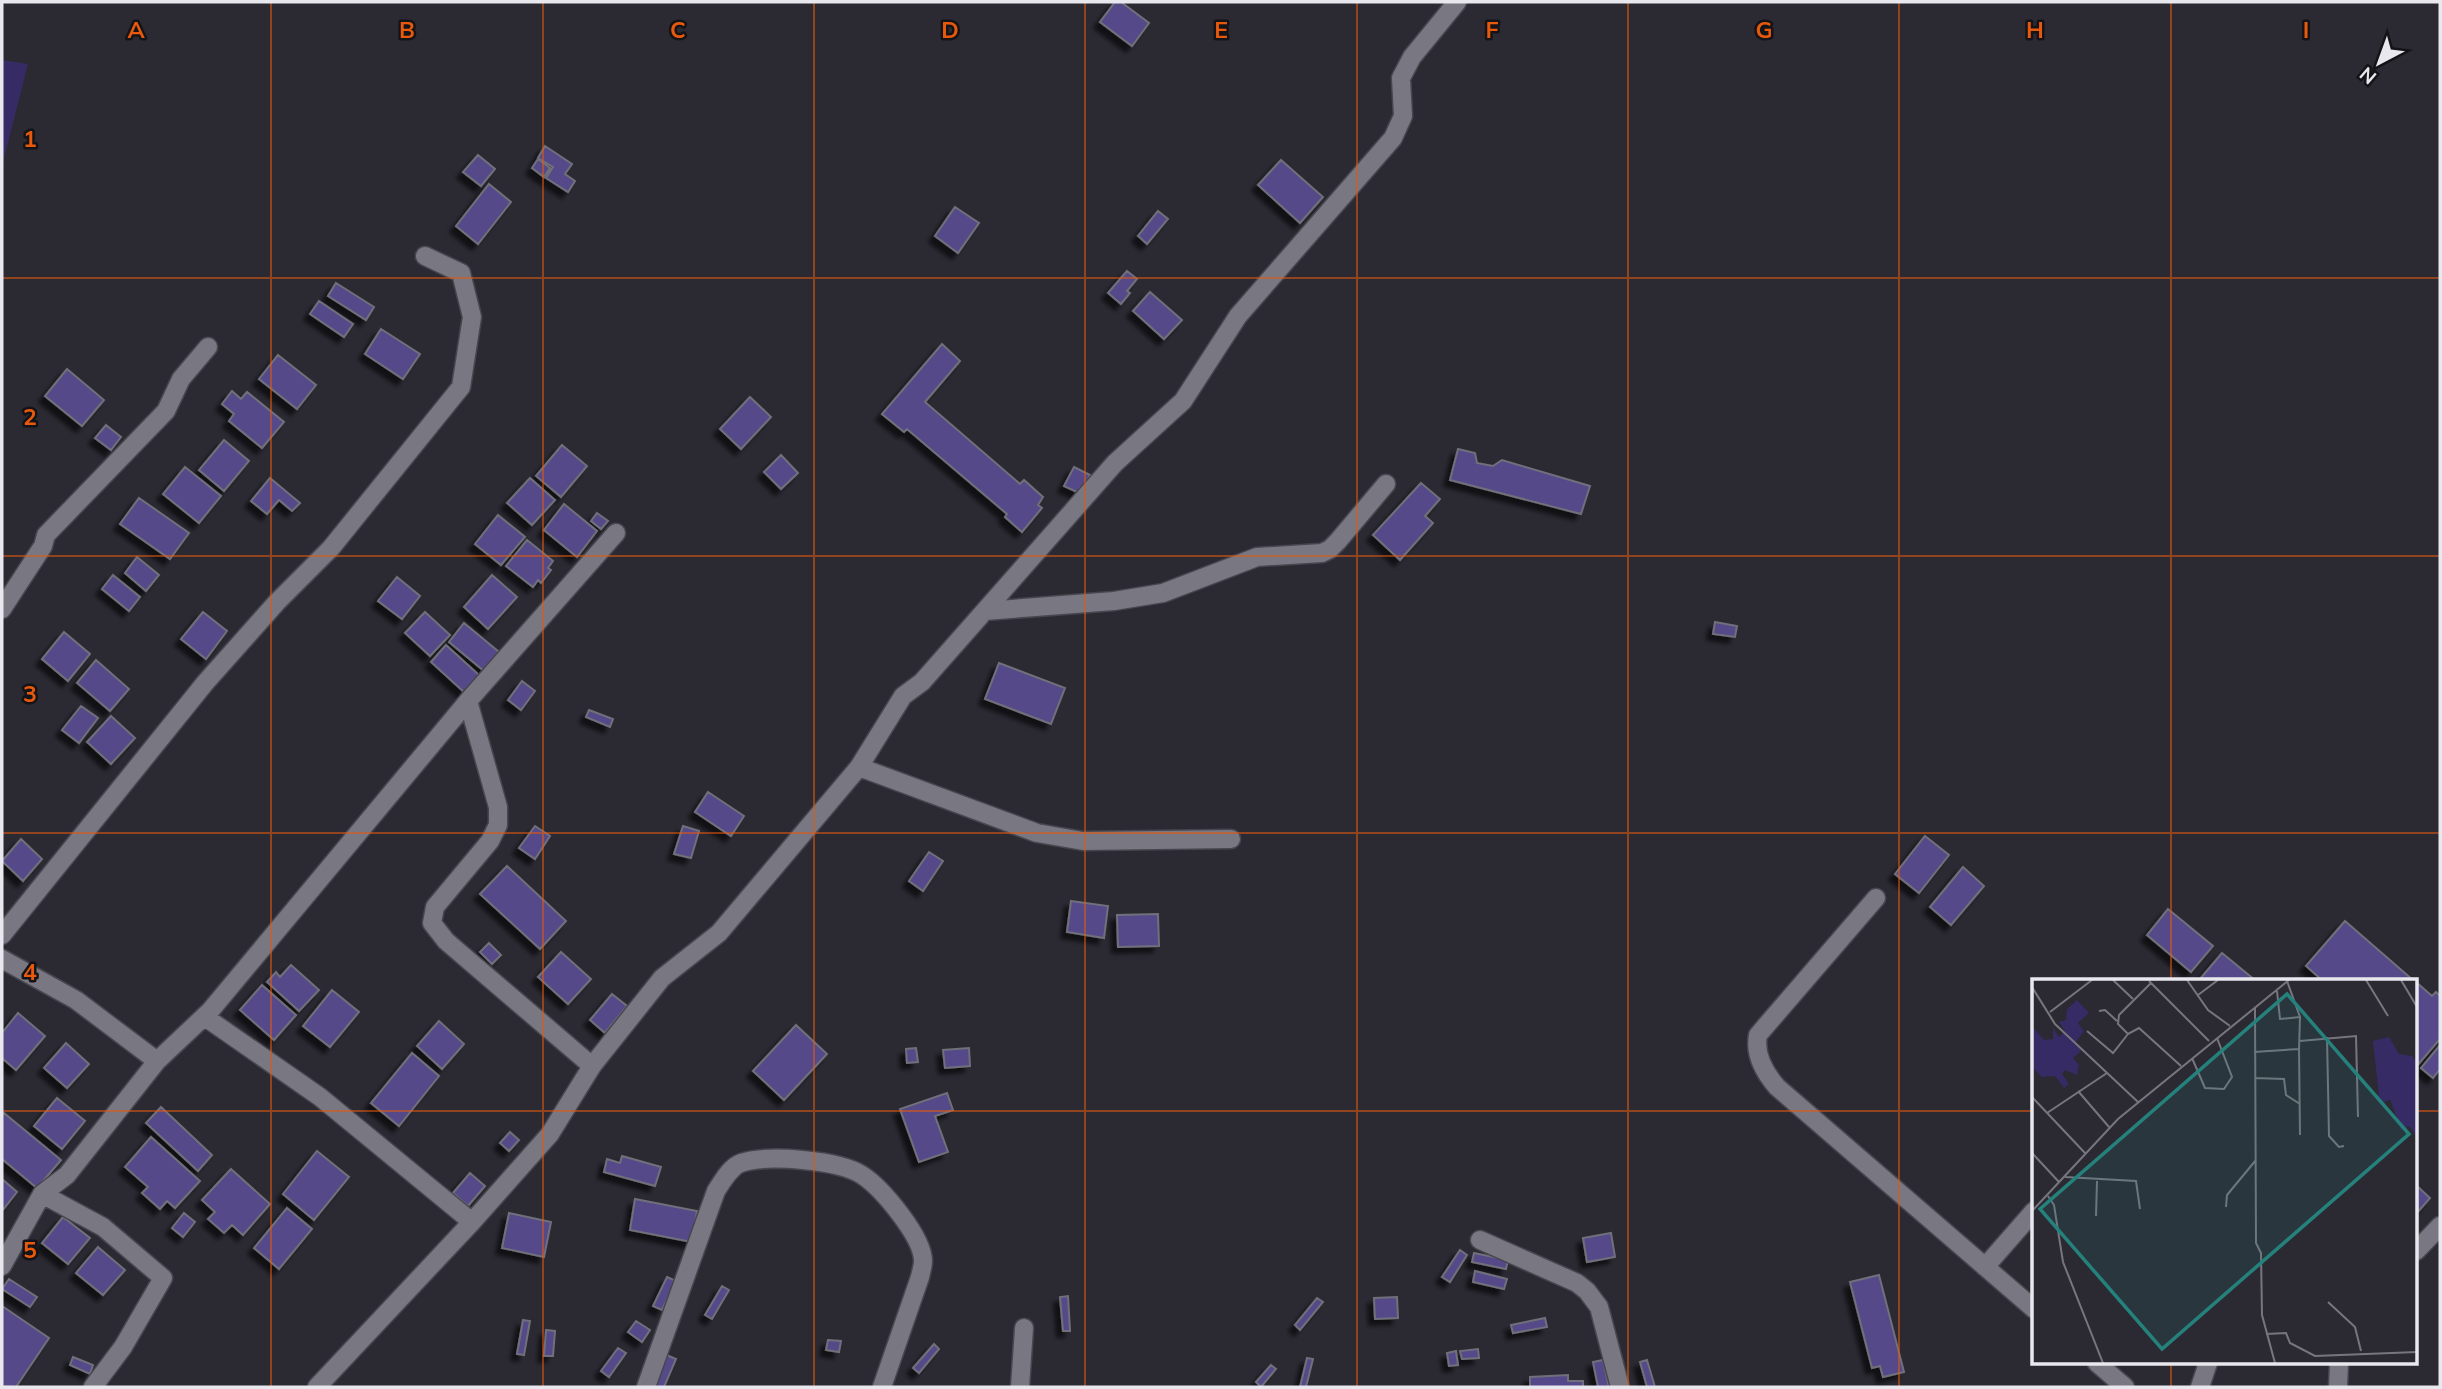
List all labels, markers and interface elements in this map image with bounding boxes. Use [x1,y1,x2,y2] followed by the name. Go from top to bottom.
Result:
[127,15,145,44] text: A
[399,15,415,44] text: B
[670,15,686,44] text: C
[941,15,959,44] text: D
[1214,15,1228,44] text: E
[1485,15,1499,44] text: F
[1755,15,1773,44] text: G
[2026,15,2044,44] text: H
[2303,15,2309,44] text: I
[2344,28,2414,98] north arrow
[2355,62,2381,90] text: N
[23,124,37,153] text: 1
[23,402,37,431] text: 2
[23,679,37,708] text: 3
[23,957,37,986] text: 4
[2032,979,2418,1364] inset map
[23,1235,37,1264] text: 5

